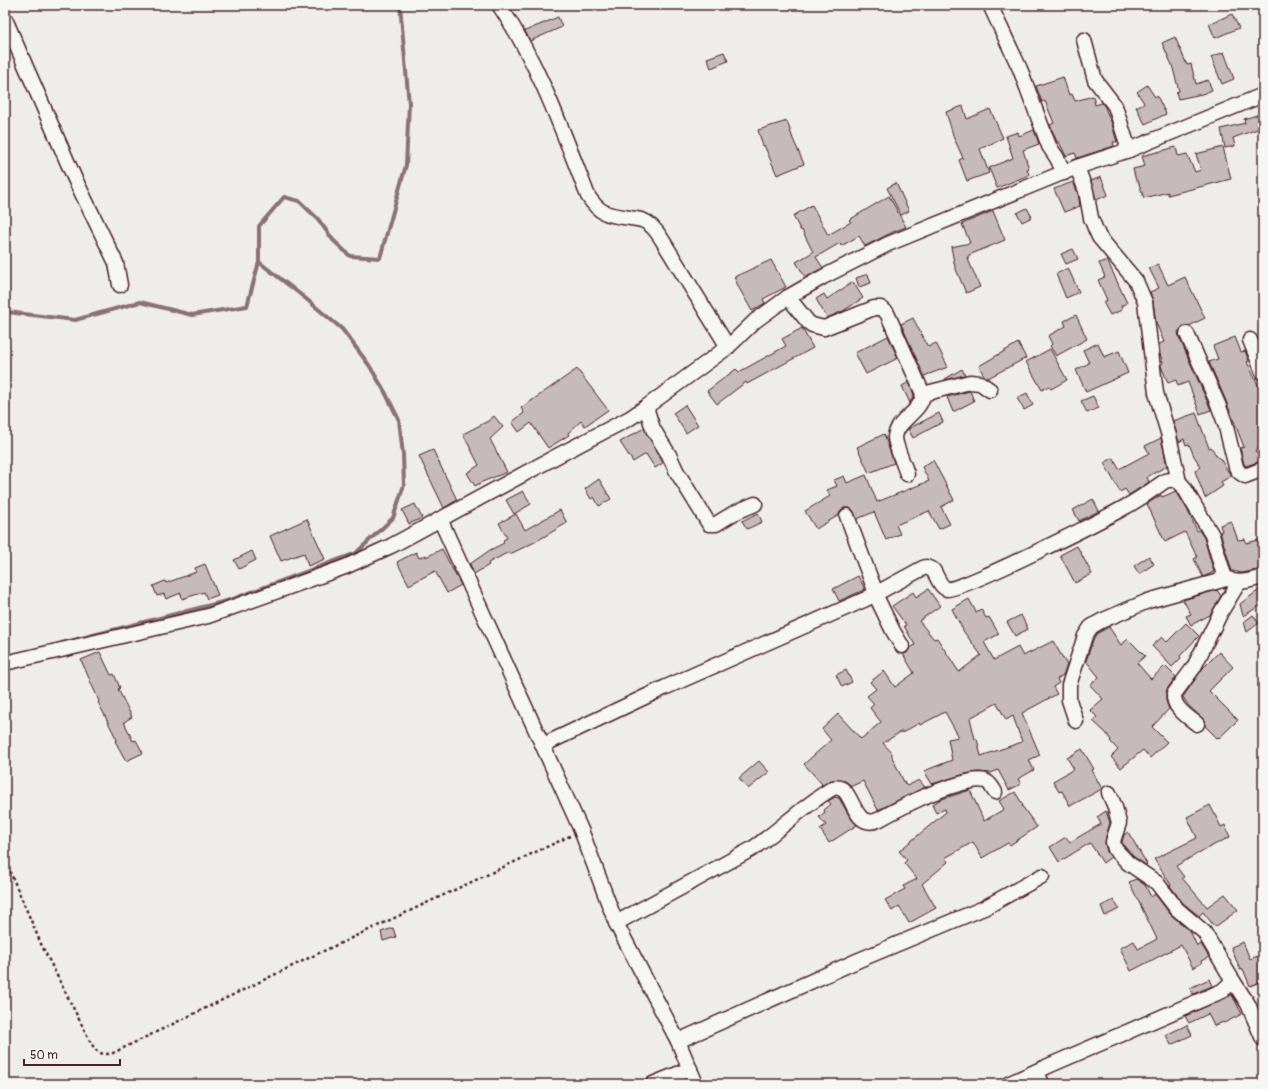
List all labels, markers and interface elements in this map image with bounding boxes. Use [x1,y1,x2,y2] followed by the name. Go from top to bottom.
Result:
[24,1041,120,1067] scale bar
[30,1048,58,1063] text: 50 m

